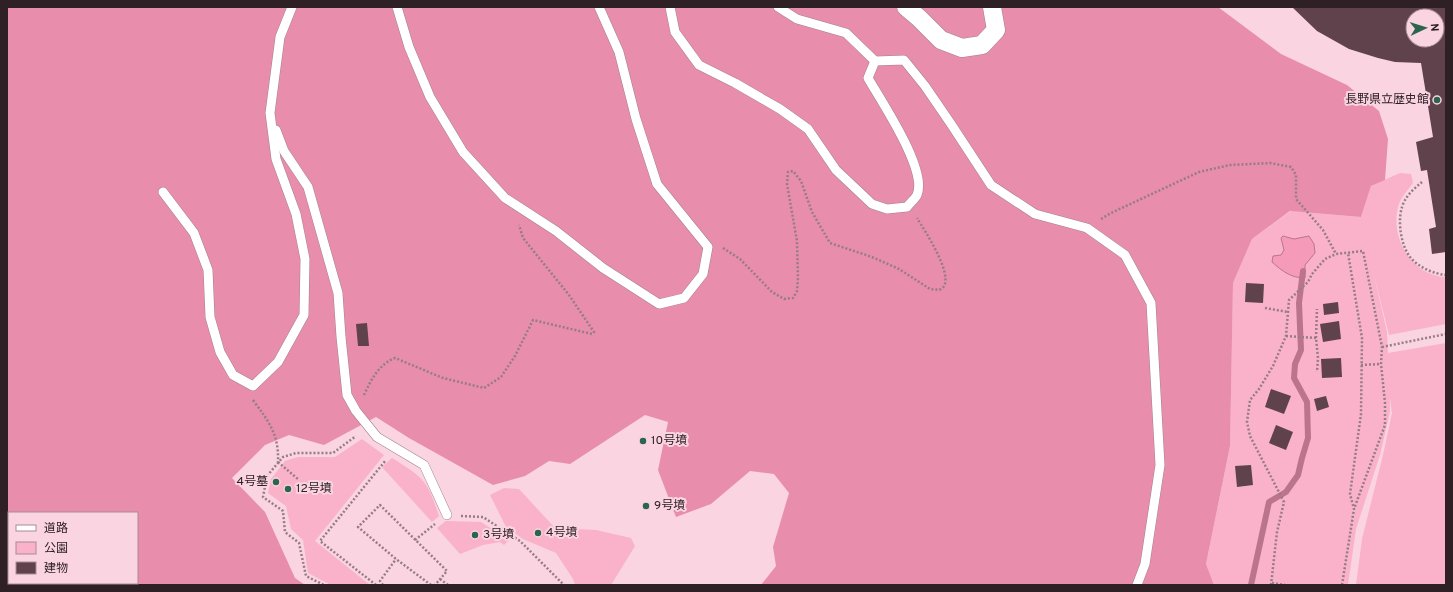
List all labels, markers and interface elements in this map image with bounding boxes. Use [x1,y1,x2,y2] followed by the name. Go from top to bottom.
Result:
[1405,8,1445,48] north arrow
[1427,23,1441,32] text: N
[1345,92,1429,108] place label: 長野県立歴史館
[1432,95,1442,105] marker: 長野県立歴史館
[651,433,687,449] place label: 10号墳
[638,436,648,446] marker: 10号墳
[237,474,268,490] place label: 4号墓
[271,477,281,487] marker: 4号墓
[296,481,332,497] place label: 12号墳
[283,484,293,494] marker: 12号墳
[654,498,685,514] place label: 9号墳
[641,501,651,511] marker: 9号墳
[8,512,138,584] legend
[44,521,68,537] text: 道路
[546,525,577,541] place label: 4号墳
[483,527,514,543] place label: 3号墳
[533,528,543,538] marker: 4号墳
[470,530,480,540] marker: 3号墳
[44,541,68,557] text: 公園
[44,561,68,577] text: 建物

